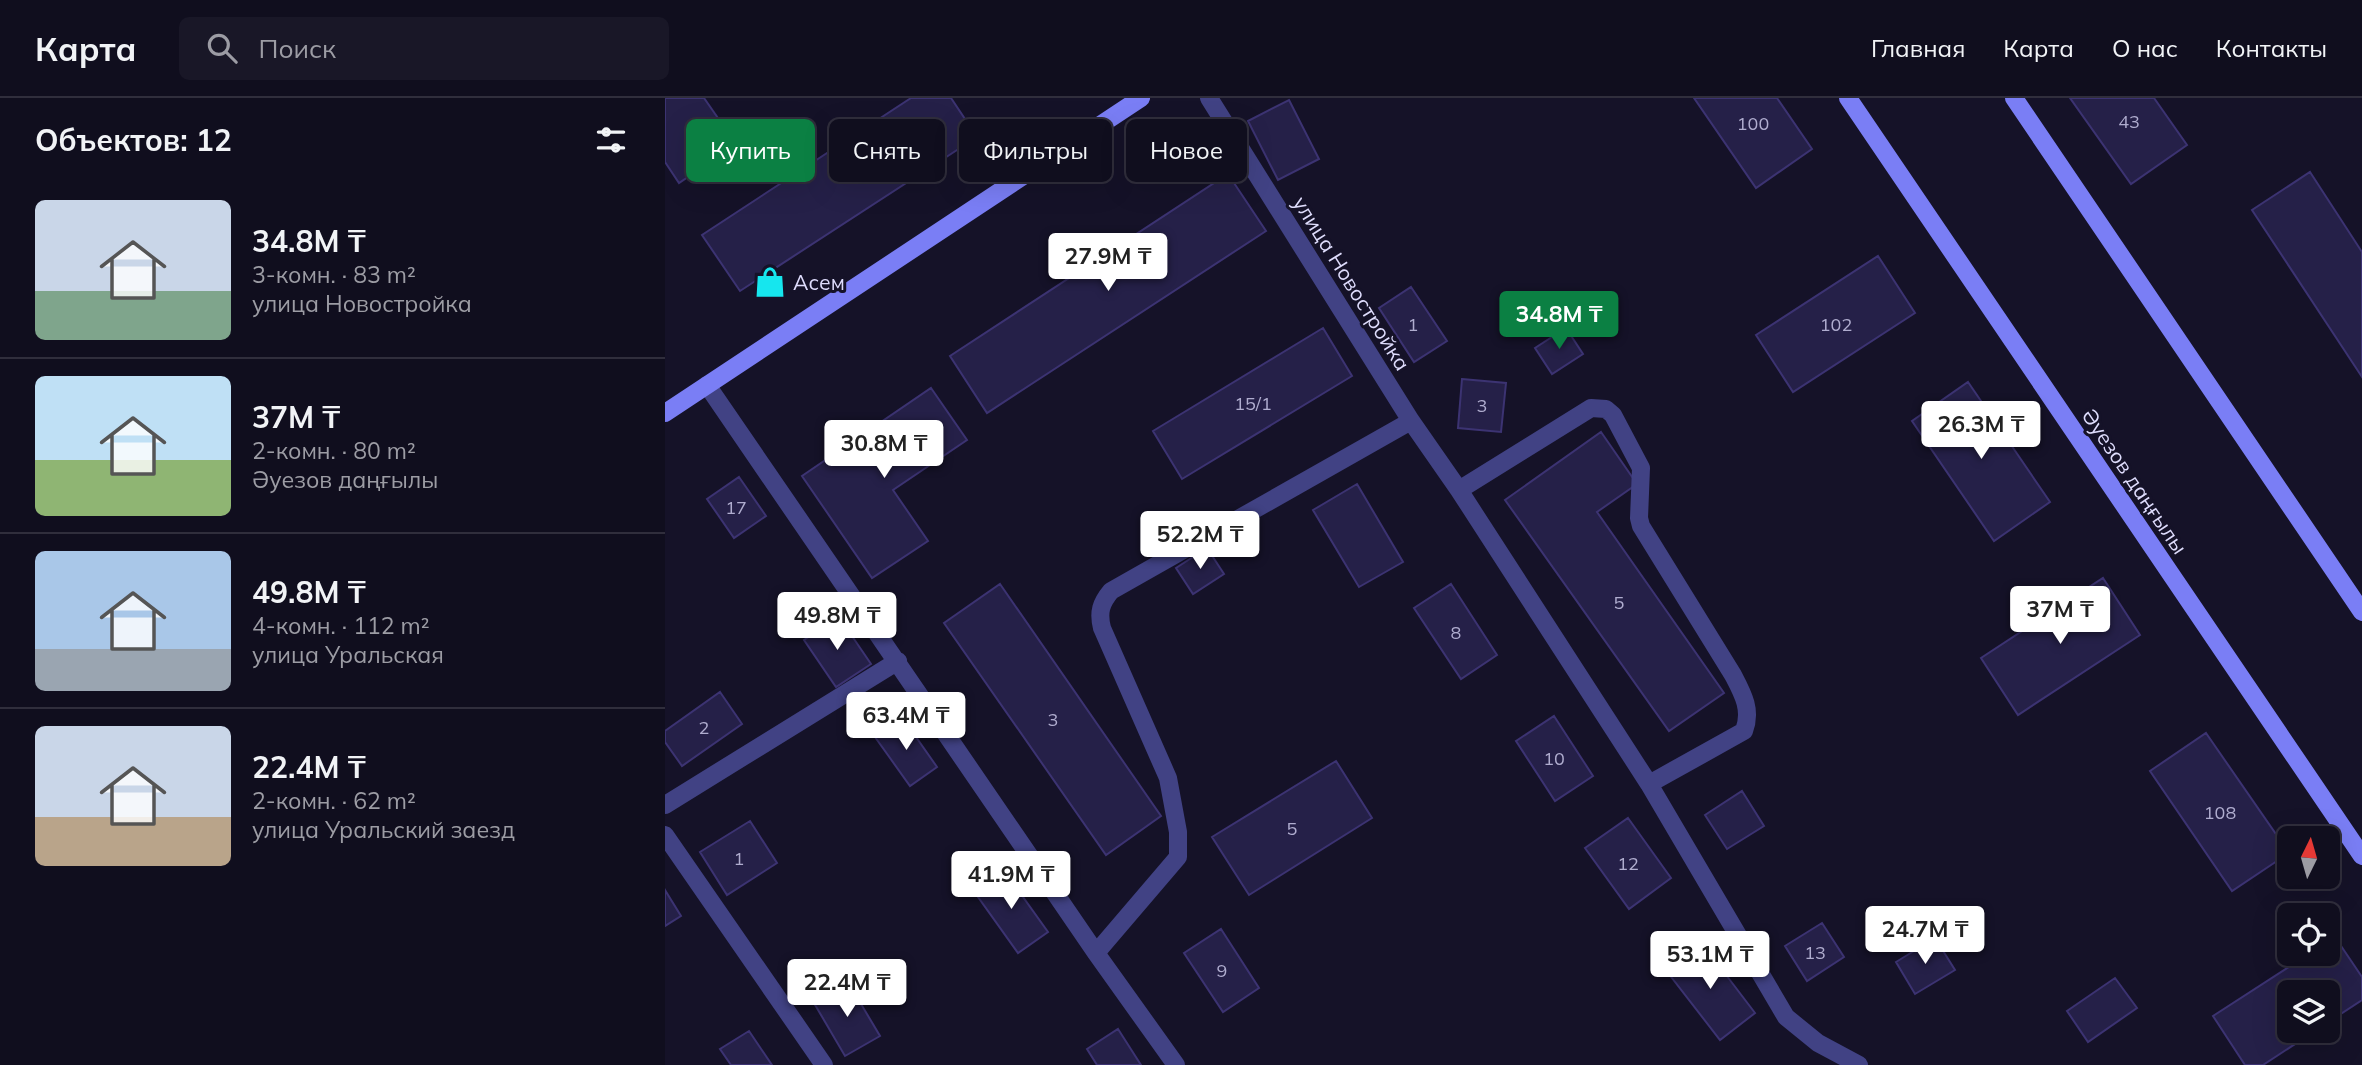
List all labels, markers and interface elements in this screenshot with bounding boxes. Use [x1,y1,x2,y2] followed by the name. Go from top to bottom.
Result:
[179,17,669,80] search box
[35,28,137,69] text: Карта
[203,29,241,67] icon: search
[259,32,336,65] text: Поиск
[1871,33,1965,63] text: Главная
[2003,33,2074,63] text: Карта
[2112,33,2178,63] text: О нас
[2216,33,2327,63] text: Контакты
[2118,110,2140,133] house number: 43
[1737,112,1769,135] house number: 100
[686,119,815,182] chip: Купить
[829,119,945,182] chip: Снять
[959,119,1112,182] chip: Фильтры
[1126,119,1247,182] chip: Новое
[35,121,232,159] text: Объектов: 12
[592,121,630,159] icon: filters
[1288,191,1416,375] street label: улица Новостройка
[252,222,366,260] text: 34.8M ₸
[91,228,175,312] icon: home
[1043,234,1173,293] pin: 27.9M ₸
[1064,241,1152,270] text: 27.9M ₸
[252,260,416,289] text: 3-комн. · 83 m²
[753,265,787,299] shop icon: Асем
[793,269,845,295] place label: Асем
[252,289,472,318] text: улица Новостройка
[1494,292,1624,351] pin: 34.8M ₸
[1515,299,1603,328] text: 34.8M ₸
[1408,313,1418,336] house number: 1
[1820,313,1852,336] house number: 102
[1234,392,1272,415] house number: 15/1
[1477,394,1487,417] house number: 3
[252,398,340,436] text: 37M ₸
[1916,402,2046,461] pin: 26.3M ₸
[2077,403,2193,559] street label: Әуезов даңғылы
[91,404,175,488] icon: home
[1937,409,2025,438] text: 26.3M ₸
[819,420,949,480] pin: 30.8M ₸
[840,428,928,457] text: 30.8M ₸
[252,436,416,465] text: 2-комн. · 80 m²
[252,465,438,494] text: Әуезов даңғылы
[725,496,747,519] house number: 17
[1135,512,1265,571] pin: 52.2M ₸
[1156,519,1244,548] text: 52.2M ₸
[252,573,366,611] text: 49.8M ₸
[91,579,175,663] icon: home
[2011,587,2109,646] pin: 37M ₸
[1614,591,1625,614] house number: 5
[772,592,902,652] pin: 49.8M ₸
[2026,594,2094,623] text: 37M ₸
[793,600,881,629] text: 49.8M ₸
[252,611,430,640] text: 4-комн. · 112 m²
[1451,621,1461,644] house number: 8
[252,640,444,669] text: улица Уральская
[841,692,971,752] pin: 63.4M ₸
[862,700,950,729] text: 63.4M ₸
[1048,708,1058,731] house number: 3
[699,716,709,739] house number: 2
[1543,747,1565,770] house number: 10
[252,748,366,786] text: 22.4M ₸
[91,754,175,838] icon: home
[252,786,416,815] text: 2-комн. · 62 m²
[2204,801,2236,824] house number: 108
[252,815,515,844] text: улица Уральский заезд
[1287,817,1298,840] house number: 5
[2277,826,2340,889] north arrow
[2277,826,2340,1043] map controls
[734,847,744,870] house number: 1
[946,852,1076,911] pin: 41.9M ₸
[1617,852,1639,875] house number: 12
[967,859,1055,888] text: 41.9M ₸
[2277,903,2340,966] button: locate
[1860,906,1990,966] pin: 24.7M ₸
[1881,914,1969,943] text: 24.7M ₸
[1645,932,1775,991] pin: 53.1M ₸
[1666,939,1754,968] text: 53.1M ₸
[1804,941,1826,964] house number: 13
[1217,959,1227,982] house number: 9
[782,960,912,1019] pin: 22.4M ₸
[803,967,891,996] text: 22.4M ₸
[2277,980,2340,1043] button: layers

